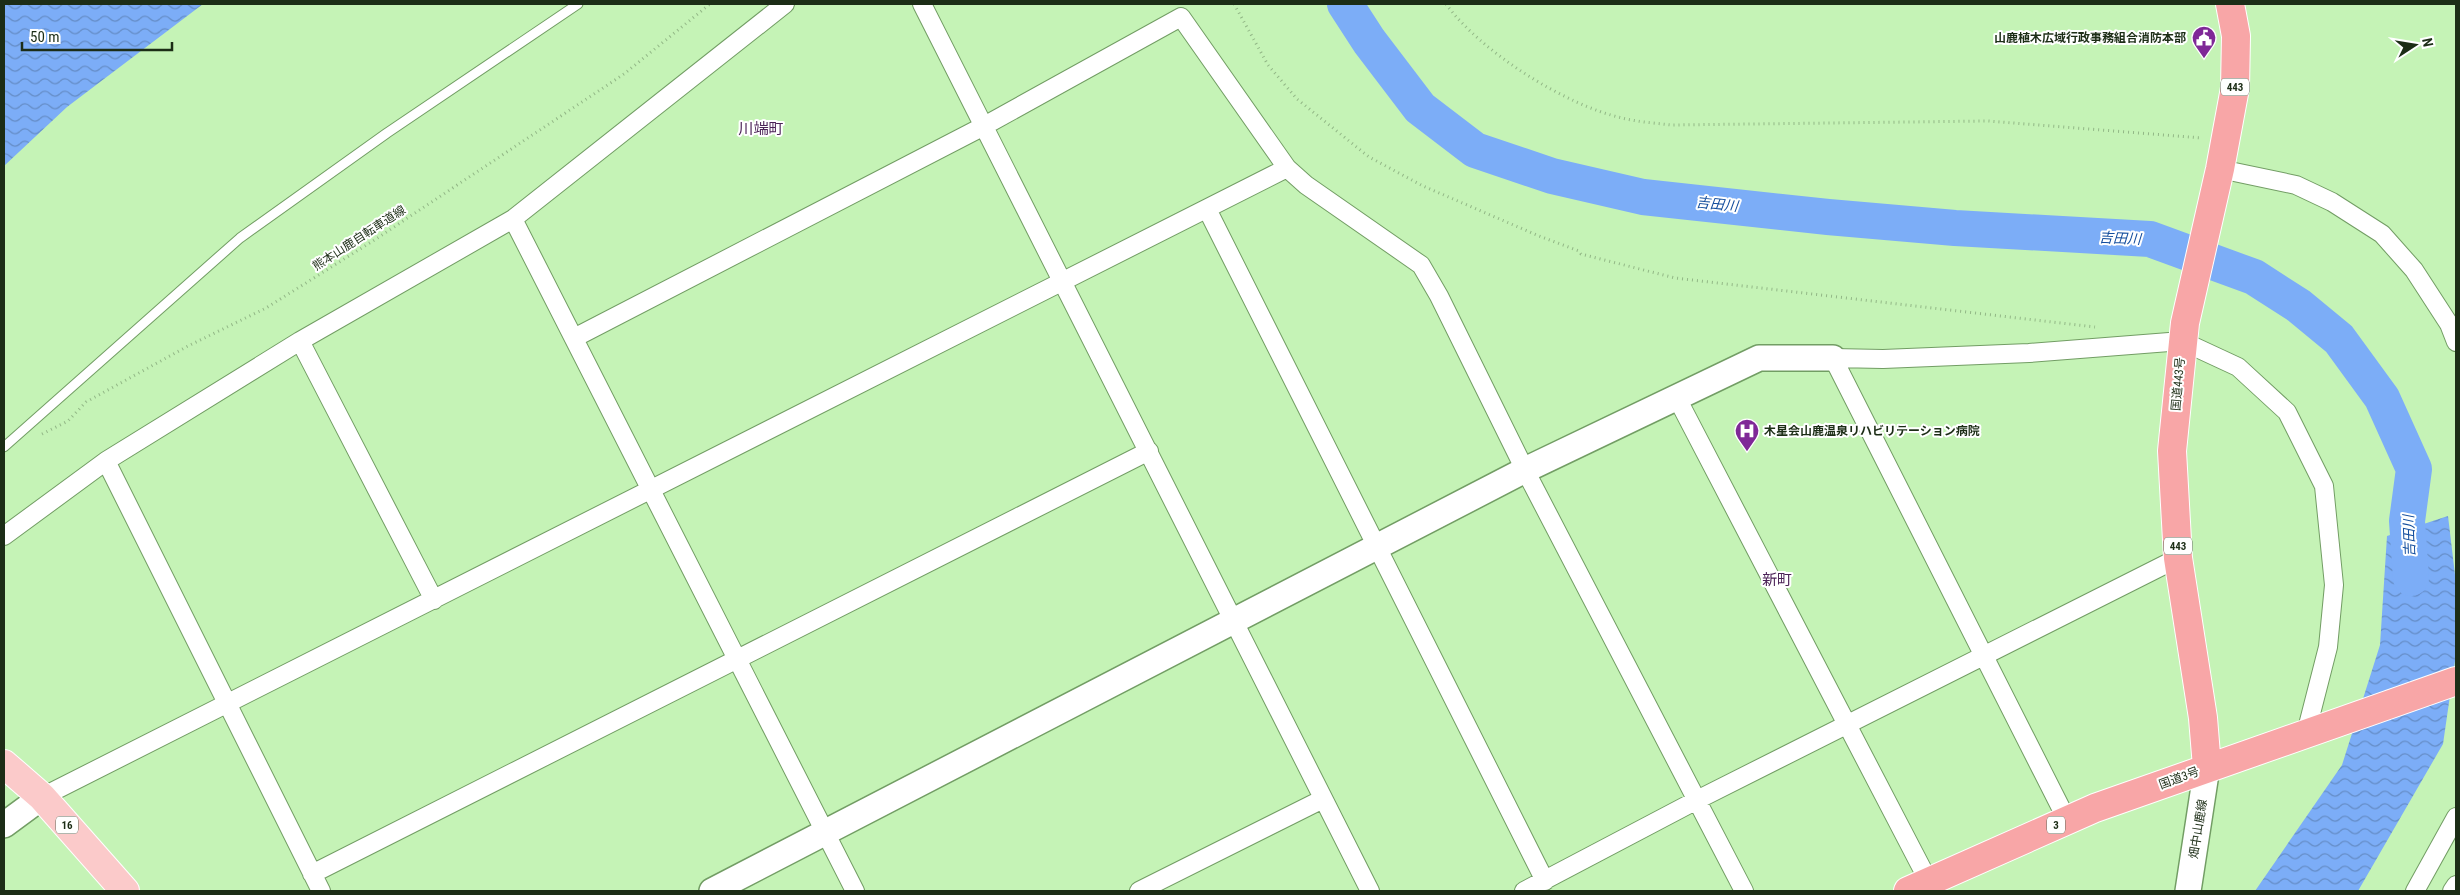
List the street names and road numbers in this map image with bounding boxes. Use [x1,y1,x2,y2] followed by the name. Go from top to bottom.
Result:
[2221,78,2249,95] road number: 443
[310,203,408,273] street label: 熊本山鹿自転車道線
[2169,357,2187,411] street label: 国道443号
[2164,538,2192,554] road number: 443
[2157,764,2201,792] street label: 国道3号
[2186,798,2210,860] street label: 畑中山鹿線
[56,816,78,834] road number: 16
[2047,816,2065,834] road number: 3

